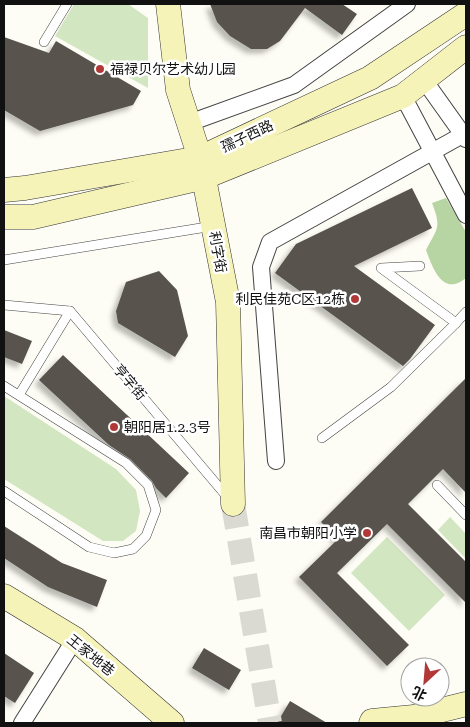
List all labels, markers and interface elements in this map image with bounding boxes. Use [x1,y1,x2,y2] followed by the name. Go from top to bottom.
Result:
[110,61,236,77] place label: 福禄贝尔艺术幼儿园
[94,63,106,75] marker: 福禄贝尔艺术幼儿园
[218,117,276,155] street label: 孺子西路
[206,230,230,274] street label: 利字街
[235,291,345,307] place label: 利民佳苑C区12栋
[349,293,361,305] marker: 利民佳苑C区12栋
[110,361,150,403] street label: 亨字街
[124,419,211,435] place label: 朝阳居1.2.3号
[108,421,120,433] marker: 朝阳居1.2.3号
[259,525,357,541] place label: 南昌市朝阳小学
[361,527,373,539] marker: 南昌市朝阳小学
[64,631,118,679] street label: 王家地巷
[400,657,450,707] north arrow
[410,683,429,704] text: 北

